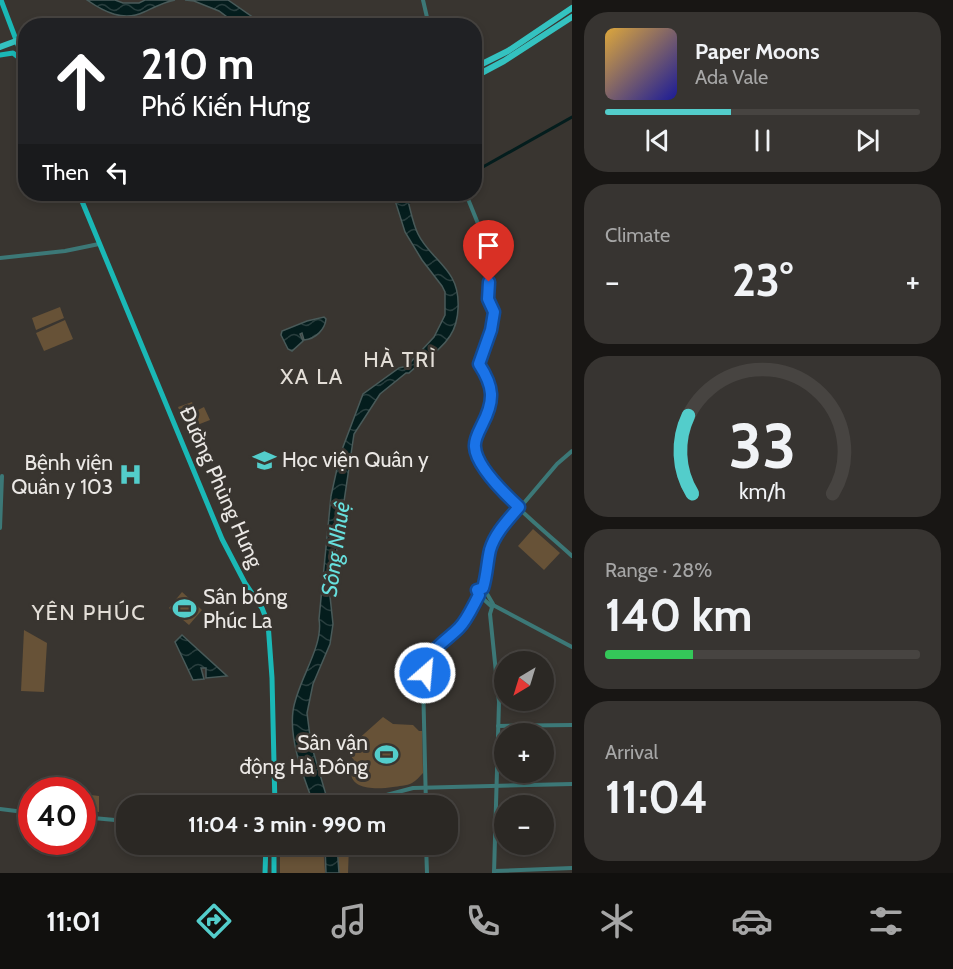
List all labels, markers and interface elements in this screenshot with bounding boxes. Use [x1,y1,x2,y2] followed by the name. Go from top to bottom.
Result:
[141,38,254,90] text: 210 m
[695,38,819,65] text: Paper Moons
[42,42,120,120] icon: ahead
[695,65,768,89] text: Ada Vale
[141,90,310,123] text: Phố Kiến Hưng
[641,124,674,157] icon: previous
[746,124,779,157] icon: pause
[851,124,884,157] icon: next
[101,156,134,189] icon: left
[42,159,89,186] text: Then
[463,220,514,282] pin
[605,223,670,247] text: Climate
[472,229,505,262] icon: arrive
[732,253,793,307] text: 23°
[605,261,620,301] text: −
[905,261,920,301] text: +
[363,346,437,373] district label: HÀ TRÌ
[280,363,344,390] district label: XA LA
[175,402,268,572] street label: Đường Phùng Hưng
[729,408,796,484] text: 33
[251,447,277,473] school or university icon: Học viện Quân y
[282,447,429,472] place label: Học viện Quân y
[11,450,113,499] place label: Bệnh viện Quân y 103
[118,462,144,488] hospital icon: Bệnh viện Quân y 103
[739,478,786,504] text: km/h
[315,500,355,598] water label: Sông Nhuệ
[605,558,712,582] text: Range · 28%
[203,584,288,633] place label: Sân bóng Phúc La
[605,588,752,642] text: 140 km
[172,596,198,622] sports icon: Sân bóng Phúc La
[31,599,146,626] district label: YÊN PHÚC
[393,641,457,705] position arrow
[494,651,554,711] north arrow
[494,651,554,855] map controls
[494,723,554,783] button: +
[239,730,369,779] place label: Sân vận động Hà Đông
[605,740,658,764] text: Arrival
[373,742,399,768] sports icon: Sân vận động Hà Đông
[605,770,708,824] text: 11:04
[18,777,96,855] speed limit sign: 40
[494,795,554,855] button: −
[188,811,386,838] text: 11:04 · 3 min · 990 m
[193,900,235,942] icon: directions
[328,900,370,942] icon: music
[462,900,504,942] icon: phone
[596,900,638,942] icon: climate
[731,900,773,942] icon: car
[865,900,907,942] icon: filters
[46,905,101,938] text: 11:01

